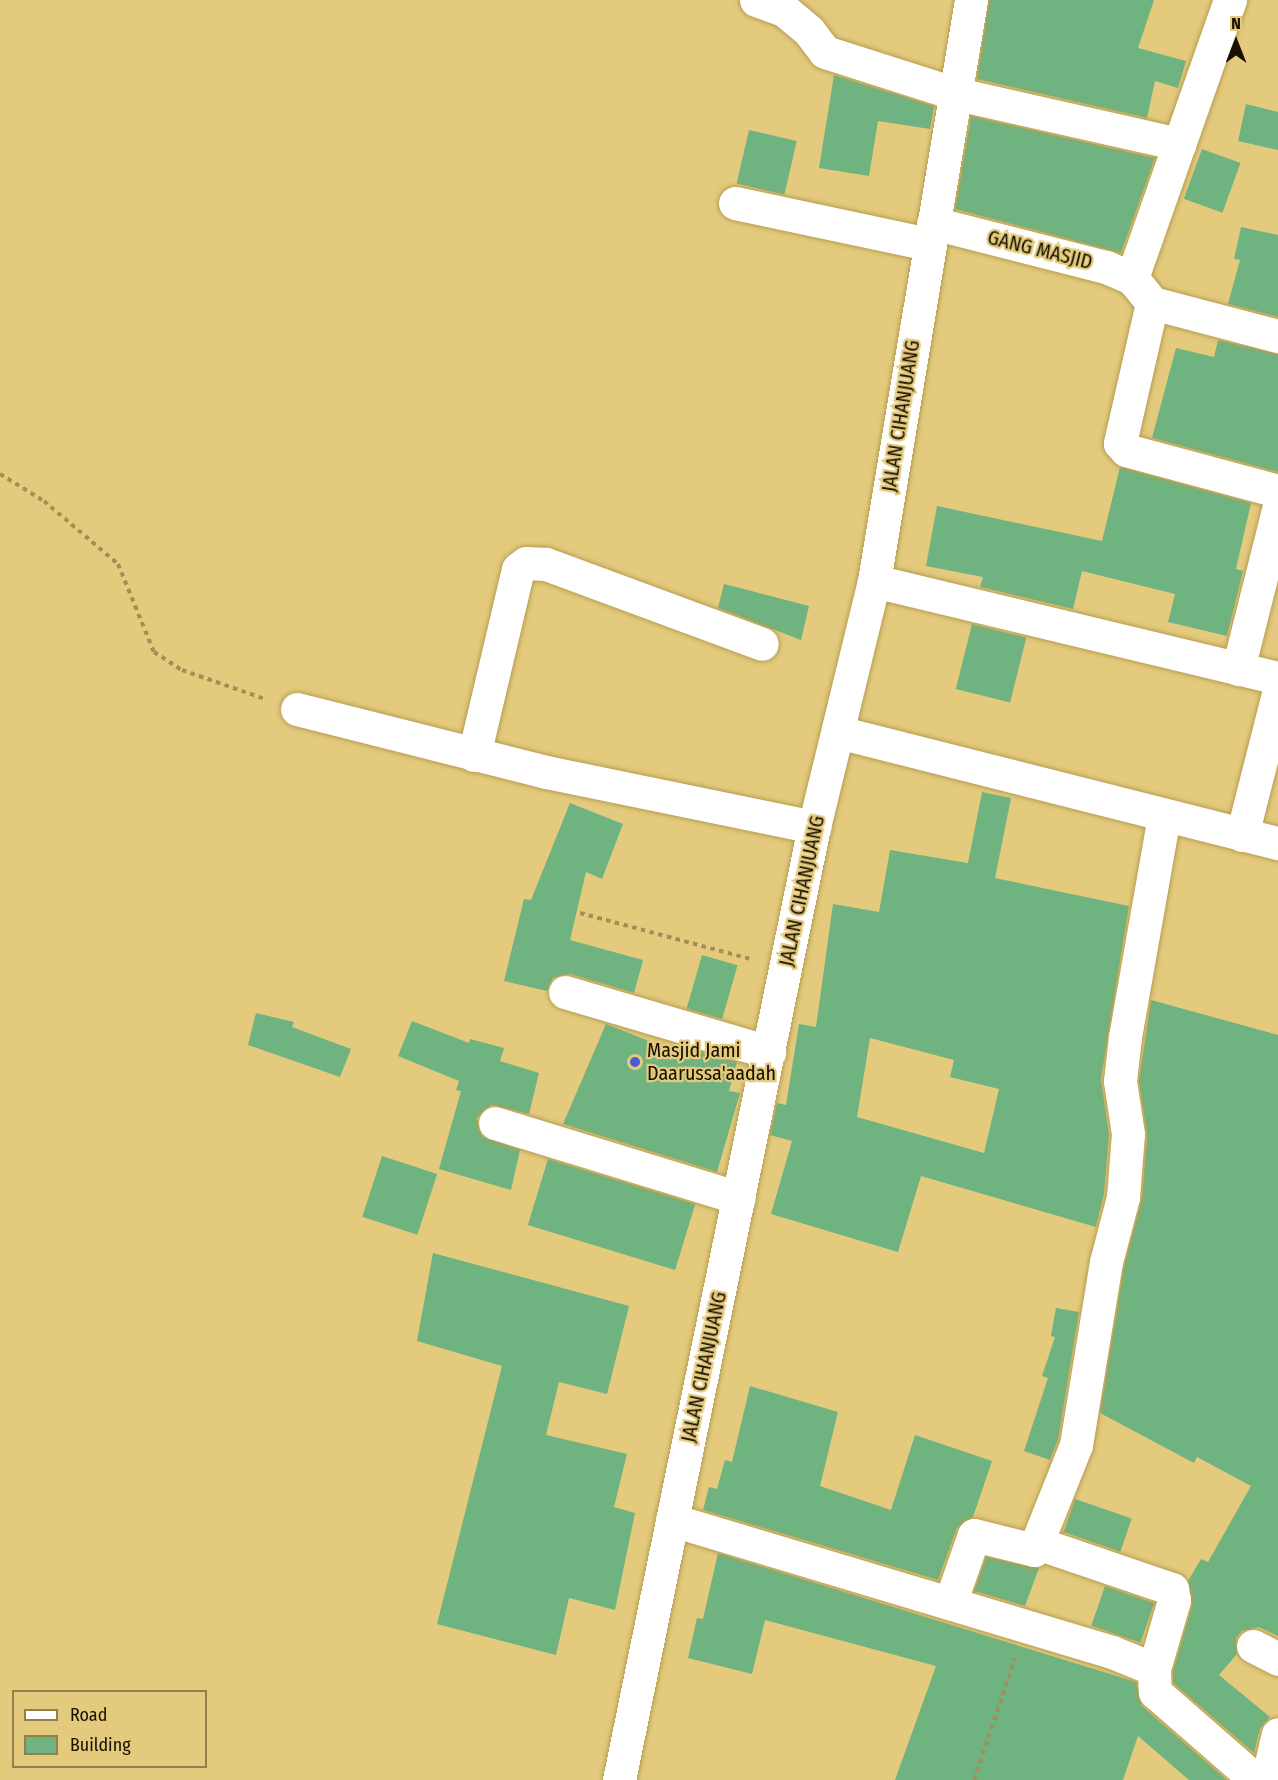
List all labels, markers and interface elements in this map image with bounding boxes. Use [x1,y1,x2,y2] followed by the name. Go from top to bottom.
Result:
[1206,12,1266,72] north arrow
[1231,14,1241,33] text: N
[985,225,1095,275] street label: GANG MASJID
[877,338,925,494] street label: JALAN CIHANJUANG
[774,813,830,969] street label: JALAN CIHANJUANG
[647,1038,776,1085] place label: Masjid Jami Daarussa'aadah
[628,1055,642,1069] marker: Masjid Jami Daarussa'aadah
[676,1289,732,1445] street label: JALAN CIHANJUANG
[12,1690,207,1768] legend
[70,1704,107,1726] text: Road
[70,1734,131,1756] text: Building

